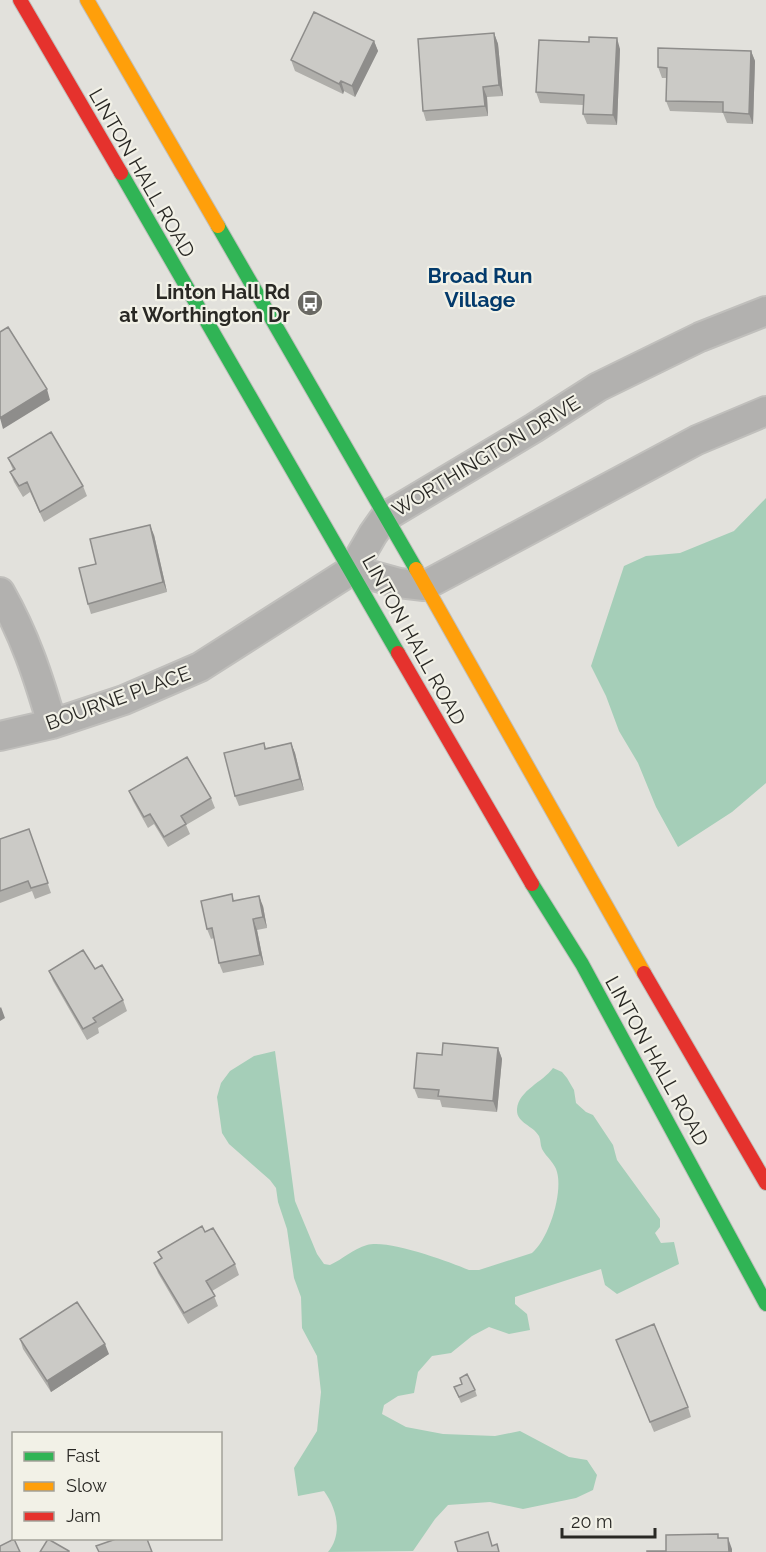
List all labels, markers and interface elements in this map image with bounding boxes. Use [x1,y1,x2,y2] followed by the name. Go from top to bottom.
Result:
[84,84,200,262] street label: LINTON HALL ROAD
[427,263,533,312] district label: Broad Run Village
[119,280,290,327] place label: Linton Hall Rd at Worthington Dr
[295,288,325,318] bus stop icon: Linton Hall Rd at Worthington Dr
[388,390,584,522] street label: WORTHINGTON DRIVE
[357,551,471,729] street label: LINTON HALL ROAD
[42,661,194,735] street label: BOURNE PLACE
[600,972,714,1150] street label: LINTON HALL ROAD
[12,1432,222,1540] legend
[66,1445,100,1466] text: Fast
[66,1475,107,1496] text: Slow
[562,1501,655,1539] scale bar
[66,1505,101,1526] text: Jam
[571,1511,613,1532] text: 20 m

